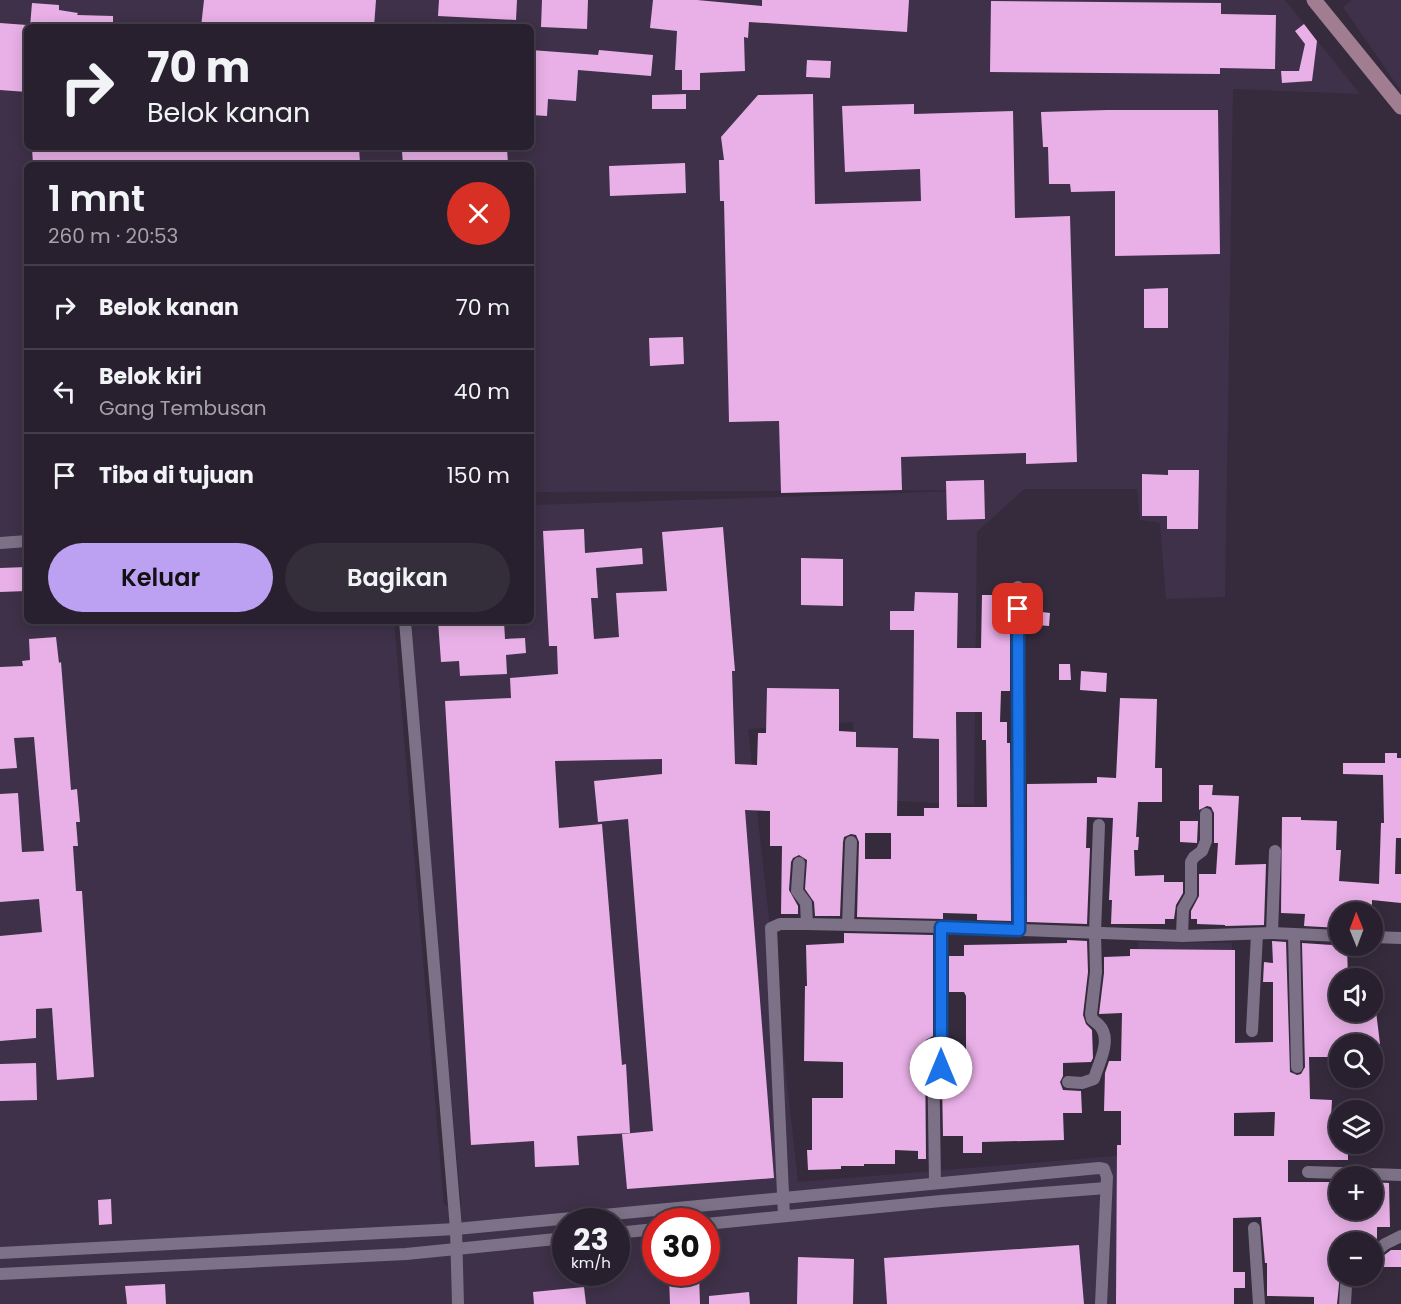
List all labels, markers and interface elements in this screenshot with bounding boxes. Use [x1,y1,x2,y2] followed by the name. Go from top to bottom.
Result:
[147,38,250,97] text: 70 m
[48,48,126,126] icon: right
[147,94,310,131] text: Belok kanan
[48,173,145,224] text: 1 mnt
[447,182,510,245] button: close
[48,222,178,250] text: 260 m · 20:53
[48,291,81,324] icon: right
[99,292,239,323] text: Belok kanan
[456,292,510,323] text: 70 m
[99,361,202,392] text: Belok kiri
[48,375,81,408] icon: left
[454,376,510,407] text: 40 m
[99,394,267,422] text: Gang Tembusan
[48,459,81,492] icon: arrive
[99,460,254,491] text: Tiba di tujuan
[447,460,510,491] text: 150 m
[48,543,273,612] button: Keluar
[285,543,510,612] button: Bagikan
[992,583,1043,634] pin
[1001,592,1034,625] icon: arrive
[1329,902,1383,956] north arrow
[1329,902,1383,1286] map controls
[1329,968,1383,1022] button: sound
[1329,1034,1383,1088] button: search
[909,1036,973,1100] position arrow
[1329,1100,1383,1154] button: layers
[1329,1166,1383,1220] button: +
[642,1208,720,1286] speed limit sign: 30
[573,1218,609,1261] text: 23
[1329,1232,1383,1286] button: −
[571,1252,611,1273] text: km/h

